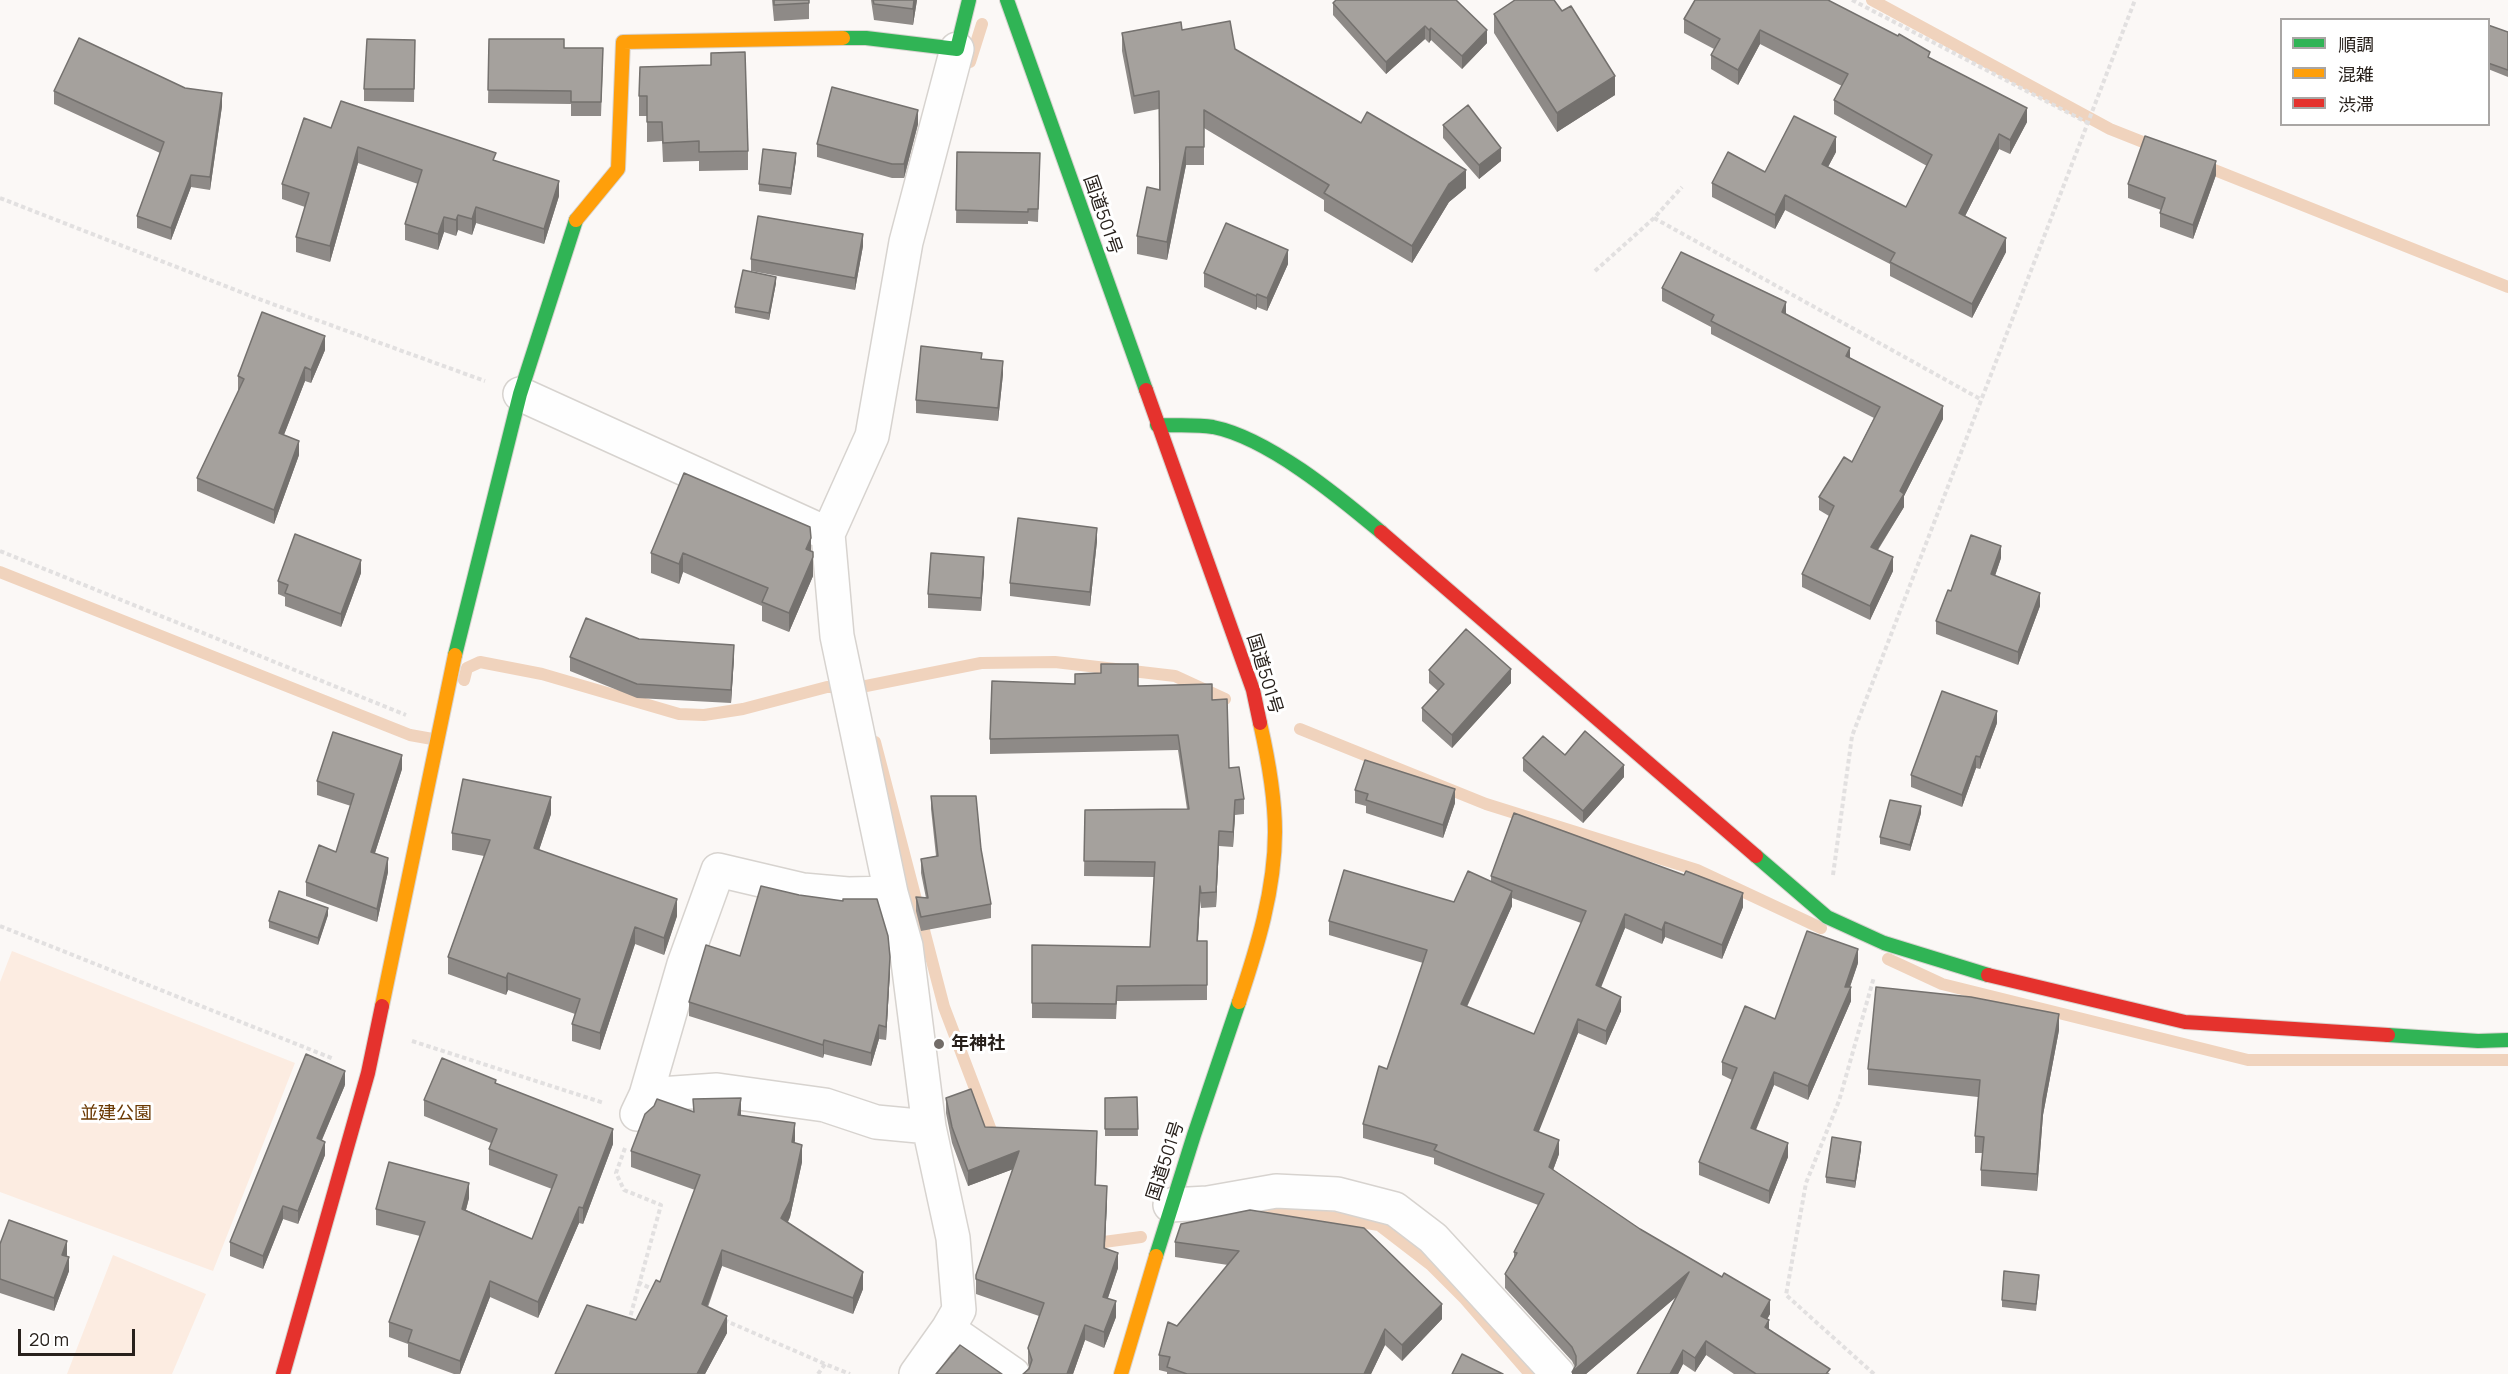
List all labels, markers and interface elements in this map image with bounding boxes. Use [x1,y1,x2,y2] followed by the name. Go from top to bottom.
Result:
[2280,18,2490,126] legend
[2338,32,2374,56] text: 順調
[2338,62,2374,86] text: 混雑
[2338,92,2374,116] text: 渋滞
[1078,173,1126,257] street label: 国道501号
[1242,631,1286,717] street label: 国道501号
[951,1033,1005,1055] place label: 年神社
[932,1037,946,1051] marker: 年神社
[80,1103,152,1125] park label: 並建公園
[1143,1118,1189,1204] street label: 国道501号
[21,1317,138,1355] scale bar
[29,1327,69,1351] text: 20 m

